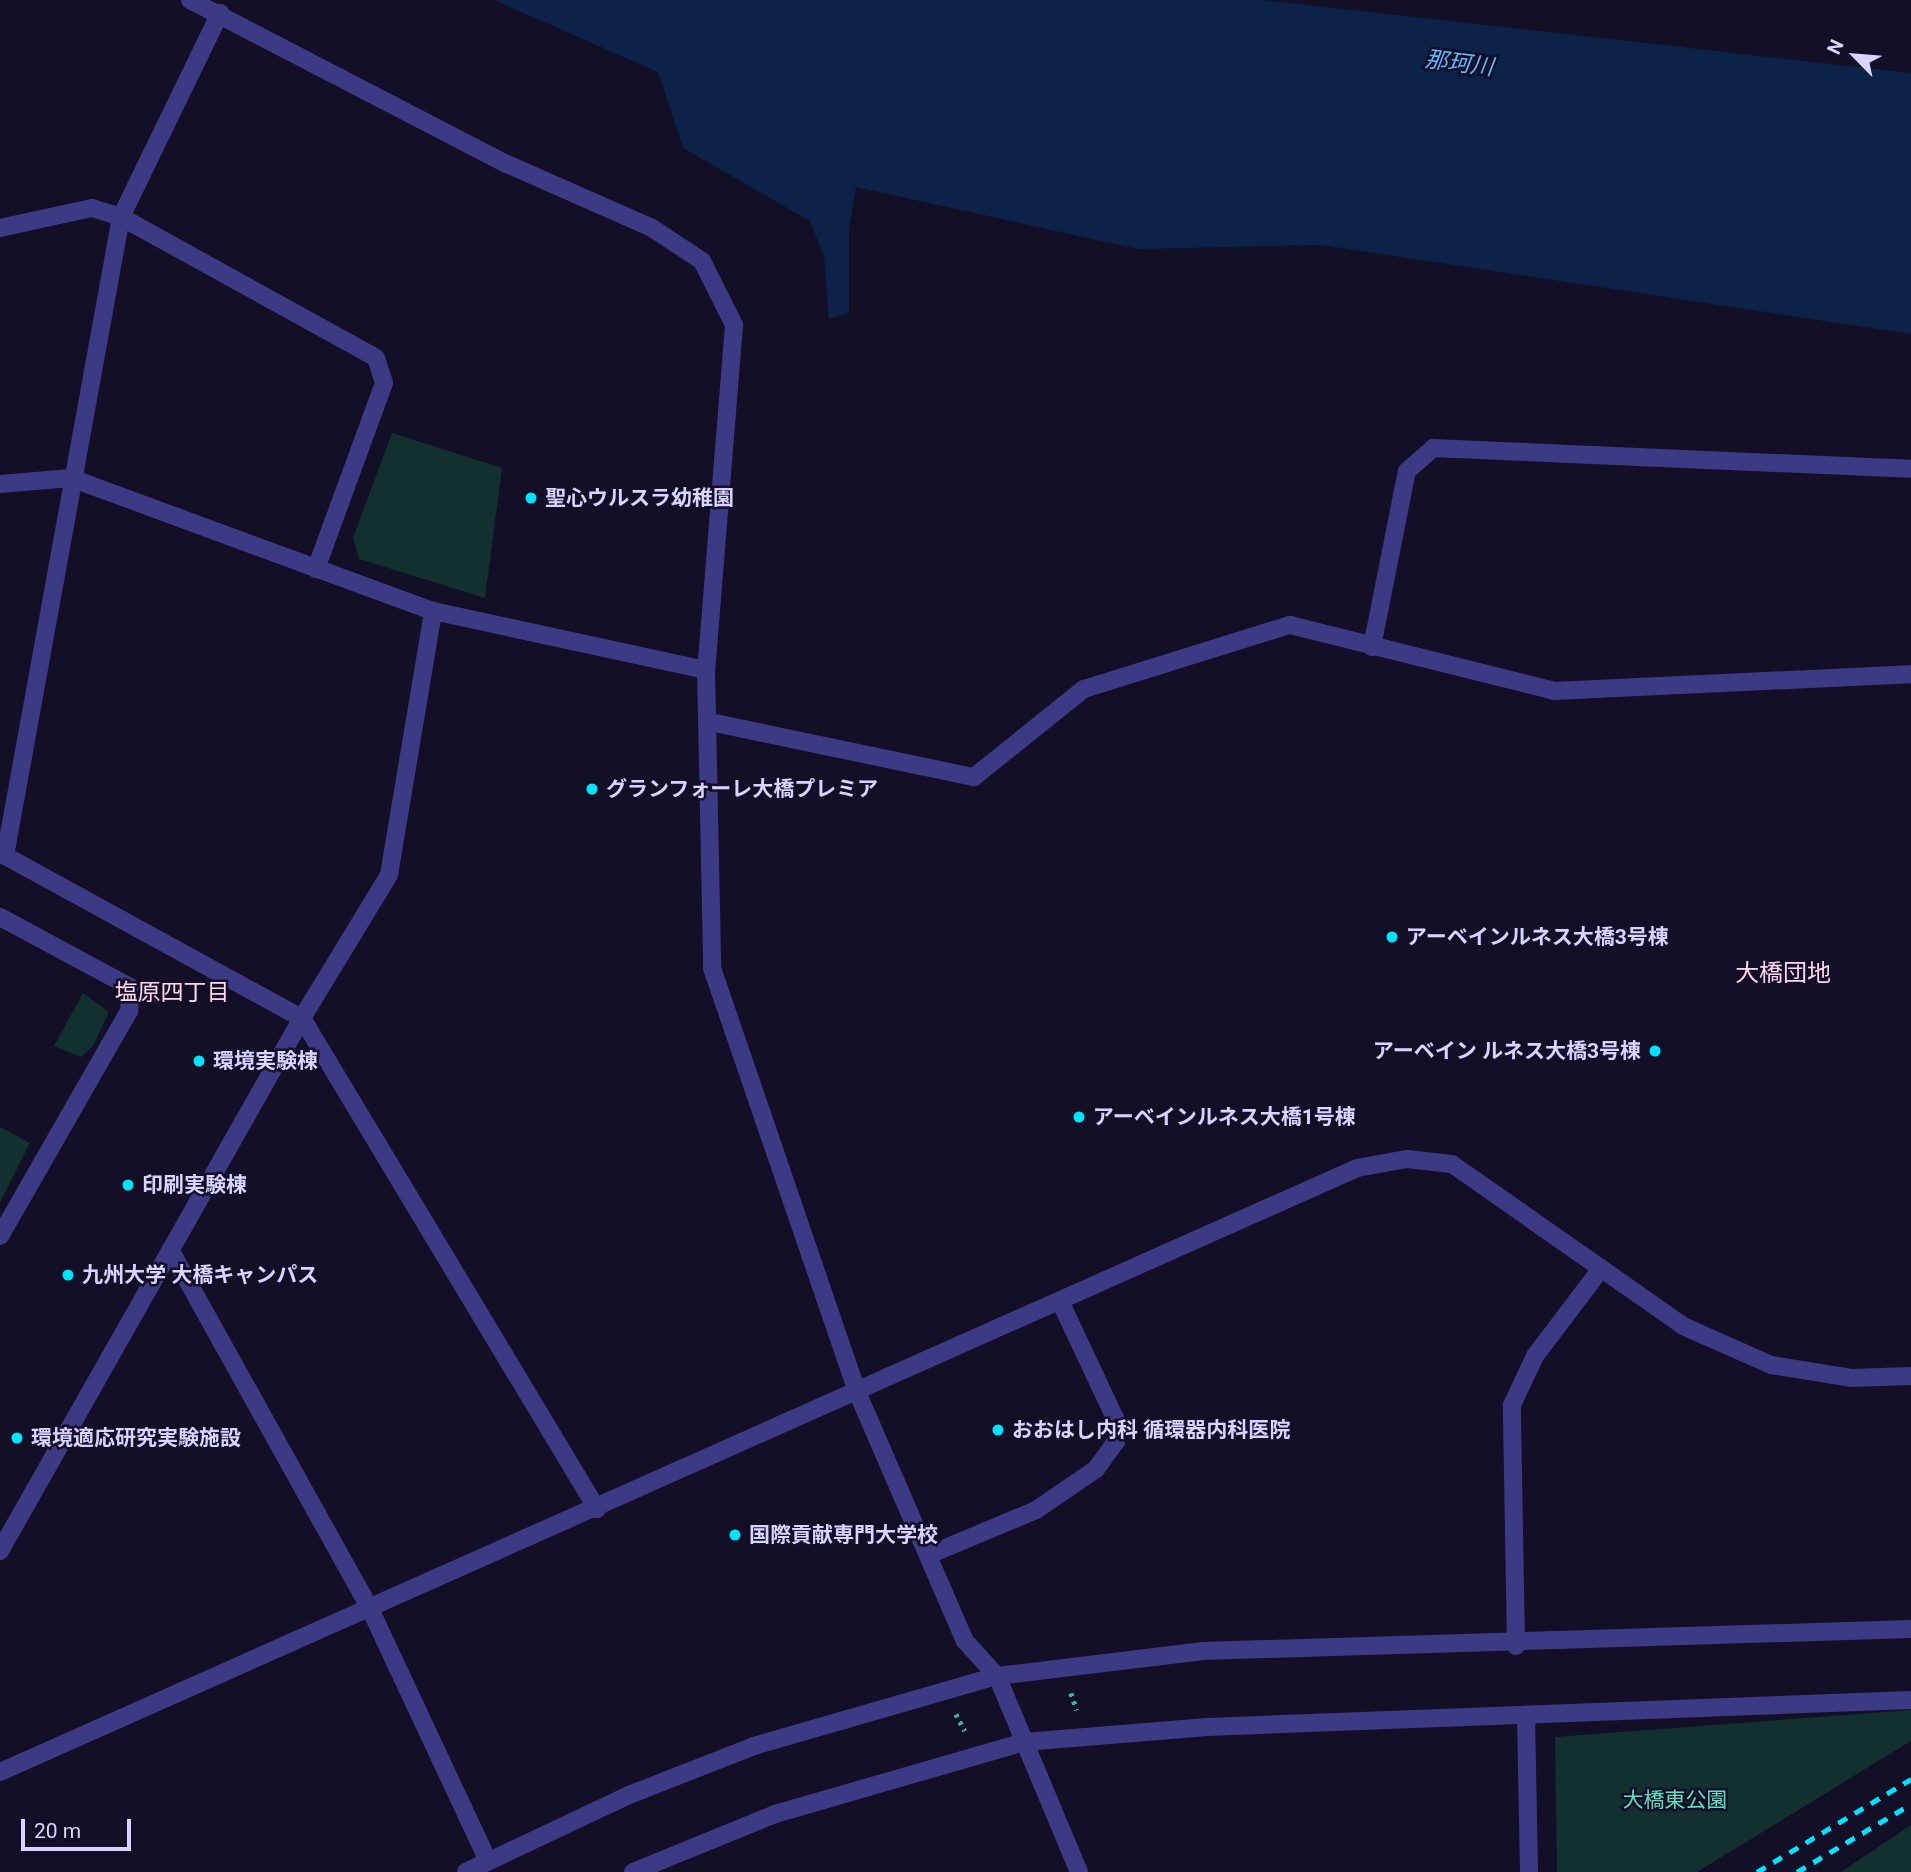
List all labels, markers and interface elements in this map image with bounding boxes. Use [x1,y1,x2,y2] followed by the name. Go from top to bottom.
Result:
[1820,21,1890,91] north arrow
[1822,36,1849,58] text: N
[1423,46,1495,82] water label: 那珂川
[545,485,734,511] place label: 聖心ウルスラ幼稚園
[523,490,539,506] marker: 聖心ウルスラ幼稚園
[606,776,879,802] place label: グランフォーレ大橋プレミア
[584,781,600,797] marker: グランフォーレ大橋プレミア
[1406,924,1669,950] place label: アーベインルネス大橋3号棟
[1384,929,1400,945] marker: アーベインルネス大橋3号棟
[1735,960,1831,988] district label: 大橋団地
[115,979,229,1007] district label: 塩原四丁目
[1373,1038,1641,1064] place label: アーベイン ルネス大橋3号棟
[1647,1043,1663,1059] marker: アーベイン ルネス大橋3号棟
[213,1048,318,1074] place label: 環境実験棟
[191,1053,207,1069] marker: 環境実験棟
[1093,1104,1356,1130] place label: アーベインルネス大橋1号棟
[1071,1109,1087,1125] marker: アーベインルネス大橋1号棟
[142,1172,247,1198] place label: 印刷実験棟
[120,1177,136,1193] marker: 印刷実験棟
[82,1262,318,1288] place label: 九州大学 大橋キャンパス
[60,1267,76,1283] marker: 九州大学 大橋キャンパス
[1012,1417,1290,1443] place label: おおはし内科 循環器内科医院
[990,1422,1006,1438] marker: おおはし内科 循環器内科医院
[31,1425,241,1451] place label: 環境適応研究実験施設
[9,1430,25,1446] marker: 環境適応研究実験施設
[749,1522,938,1548] place label: 国際貢献専門大学校
[727,1527,743,1543] marker: 国際貢献専門大学校
[1623,1787,1727,1813] park label: 大橋東公園
[24,1806,135,1850] scale bar
[34,1819,81,1843] text: 20 m

